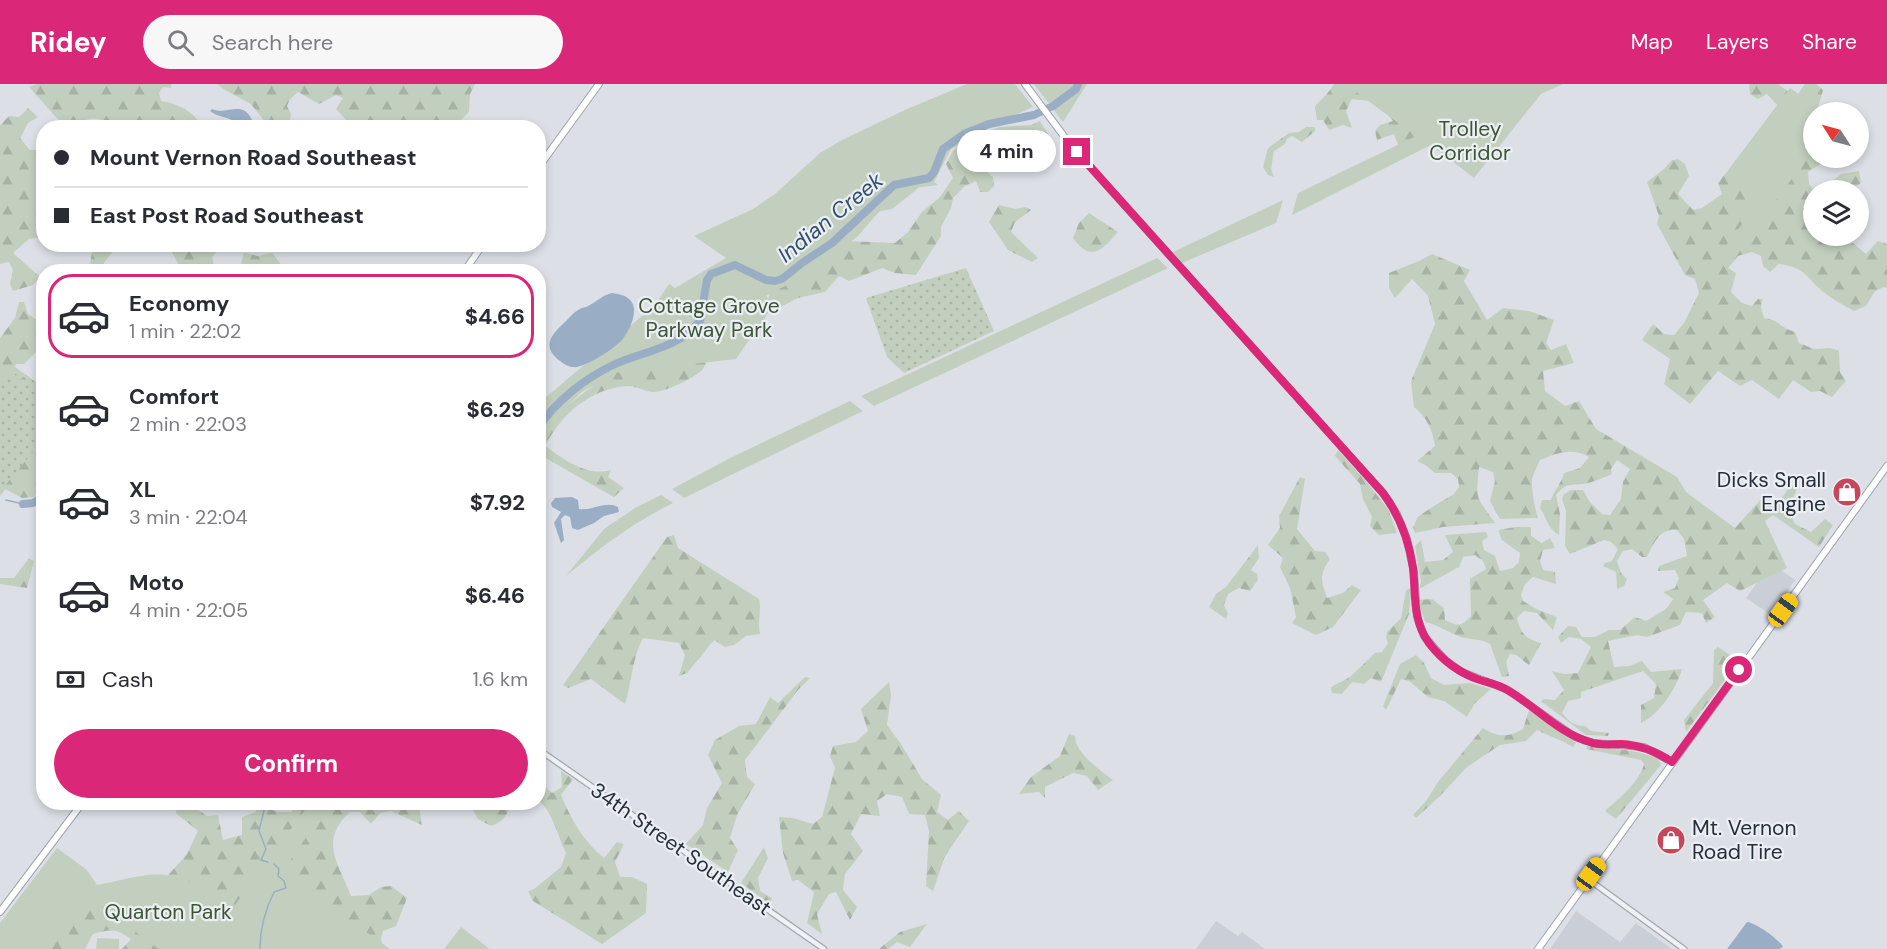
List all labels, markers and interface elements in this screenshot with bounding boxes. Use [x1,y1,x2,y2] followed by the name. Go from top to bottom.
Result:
[143,15,563,69] search box
[30,24,107,61] text: Ridey
[164,26,197,59] icon: search
[212,28,333,57] text: Search here
[1631,28,1673,56] text: Map
[1706,28,1769,56] text: Layers
[1802,28,1857,56] text: Share
[1803,102,1869,168] north arrow
[1803,102,1869,246] map controls
[1429,115,1511,167] park label: Trolley Corridor
[957,131,1056,173] callout: 4 min
[979,138,1034,164] text: 4 min
[1063,138,1090,165] route end
[90,143,416,172] text: Mount Vernon Road Southeast
[772,165,890,269] water label: Indian Creek
[1803,180,1869,246] button: layers
[90,201,364,230] text: East Post Road Southeast
[57,289,111,343] icon: car
[129,289,229,318] text: Economy
[638,292,780,344] park label: Cottage Grove Parkway Park
[465,302,525,331] text: $4.66
[129,318,241,344] text: 1 min · 22:02
[57,382,111,436] icon: car
[129,382,219,411] text: Comfort
[466,395,525,424] text: $6.29
[129,411,247,437] text: 2 min · 22:03
[1717,466,1826,518] place label: Dicks Small Engine
[57,475,111,529] icon: car
[129,475,156,504] text: XL
[1831,476,1863,508] shop icon: Dicks Small Engine
[470,488,525,517] text: $7.92
[129,504,248,530] text: 3 min · 22:04
[57,568,111,622] icon: car
[129,568,184,597] text: Moto
[465,581,525,610] text: $6.46
[1765,590,1801,630] car
[129,597,248,623] text: 4 min · 22:05
[1725,656,1752,683] route start
[54,663,87,696] icon: cash
[102,665,153,694] text: Cash
[473,666,528,692] text: 1.6 km
[54,729,528,798] button: Confirm
[585,776,777,922] street label: 34th Street Southeast
[1692,814,1797,866] place label: Mt. Vernon Road Tire
[1655,824,1687,856] shop icon: Mt. Vernon Road Tire
[1573,854,1609,894] car
[105,898,232,926] park label: Quarton Park

